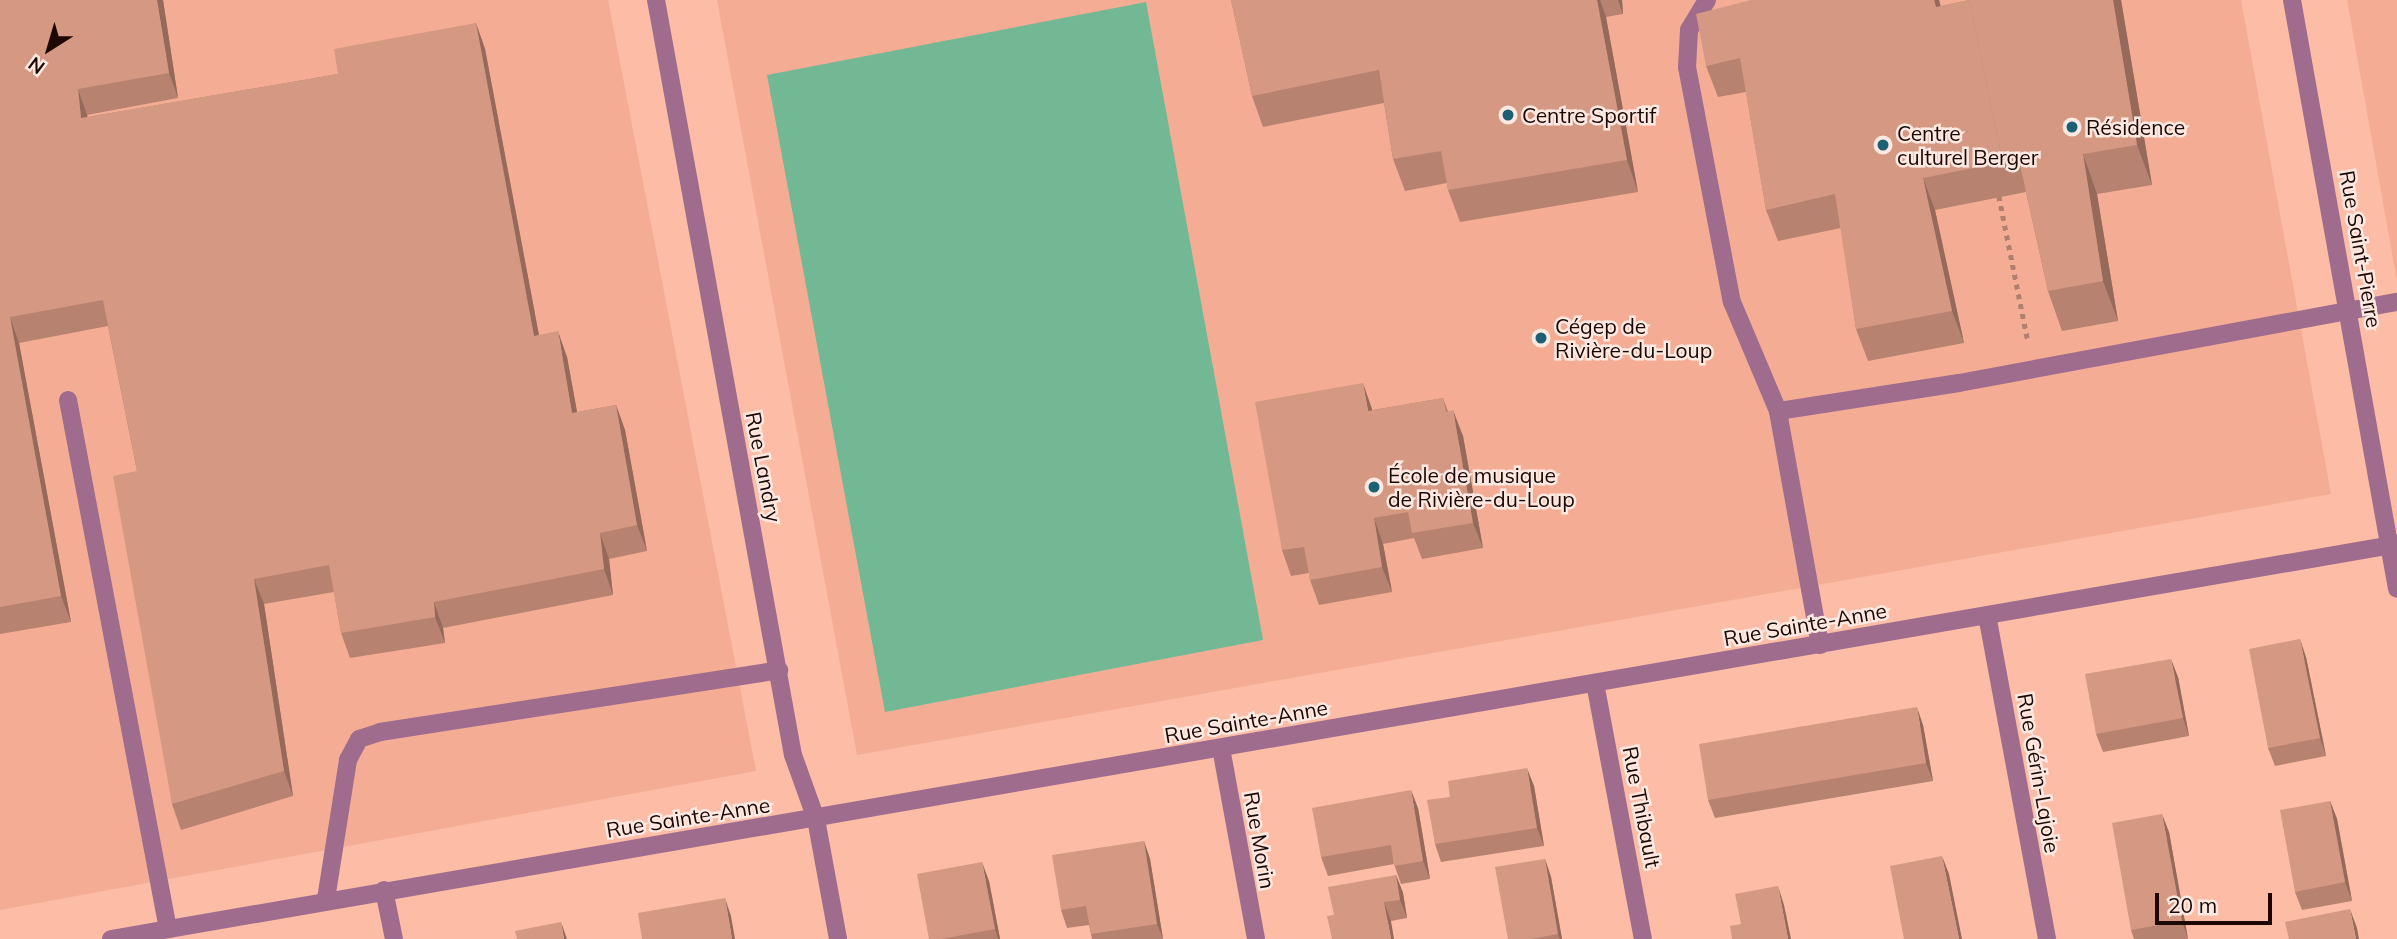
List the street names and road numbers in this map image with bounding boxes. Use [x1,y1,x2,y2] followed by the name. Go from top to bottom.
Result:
[2335,168,2387,330] street label: Rue Saint-Pierre
[741,410,787,524] street label: Rue Landry
[1721,597,1889,651] street label: Rue Sainte-Anne
[2013,691,2065,855] street label: Rue Gérin-Lajoie
[1162,694,1330,748] street label: Rue Sainte-Anne
[1618,744,1666,870] street label: Rue Thibault
[1239,789,1281,891] street label: Rue Morin
[604,792,772,842] street label: Rue Sainte-Anne

